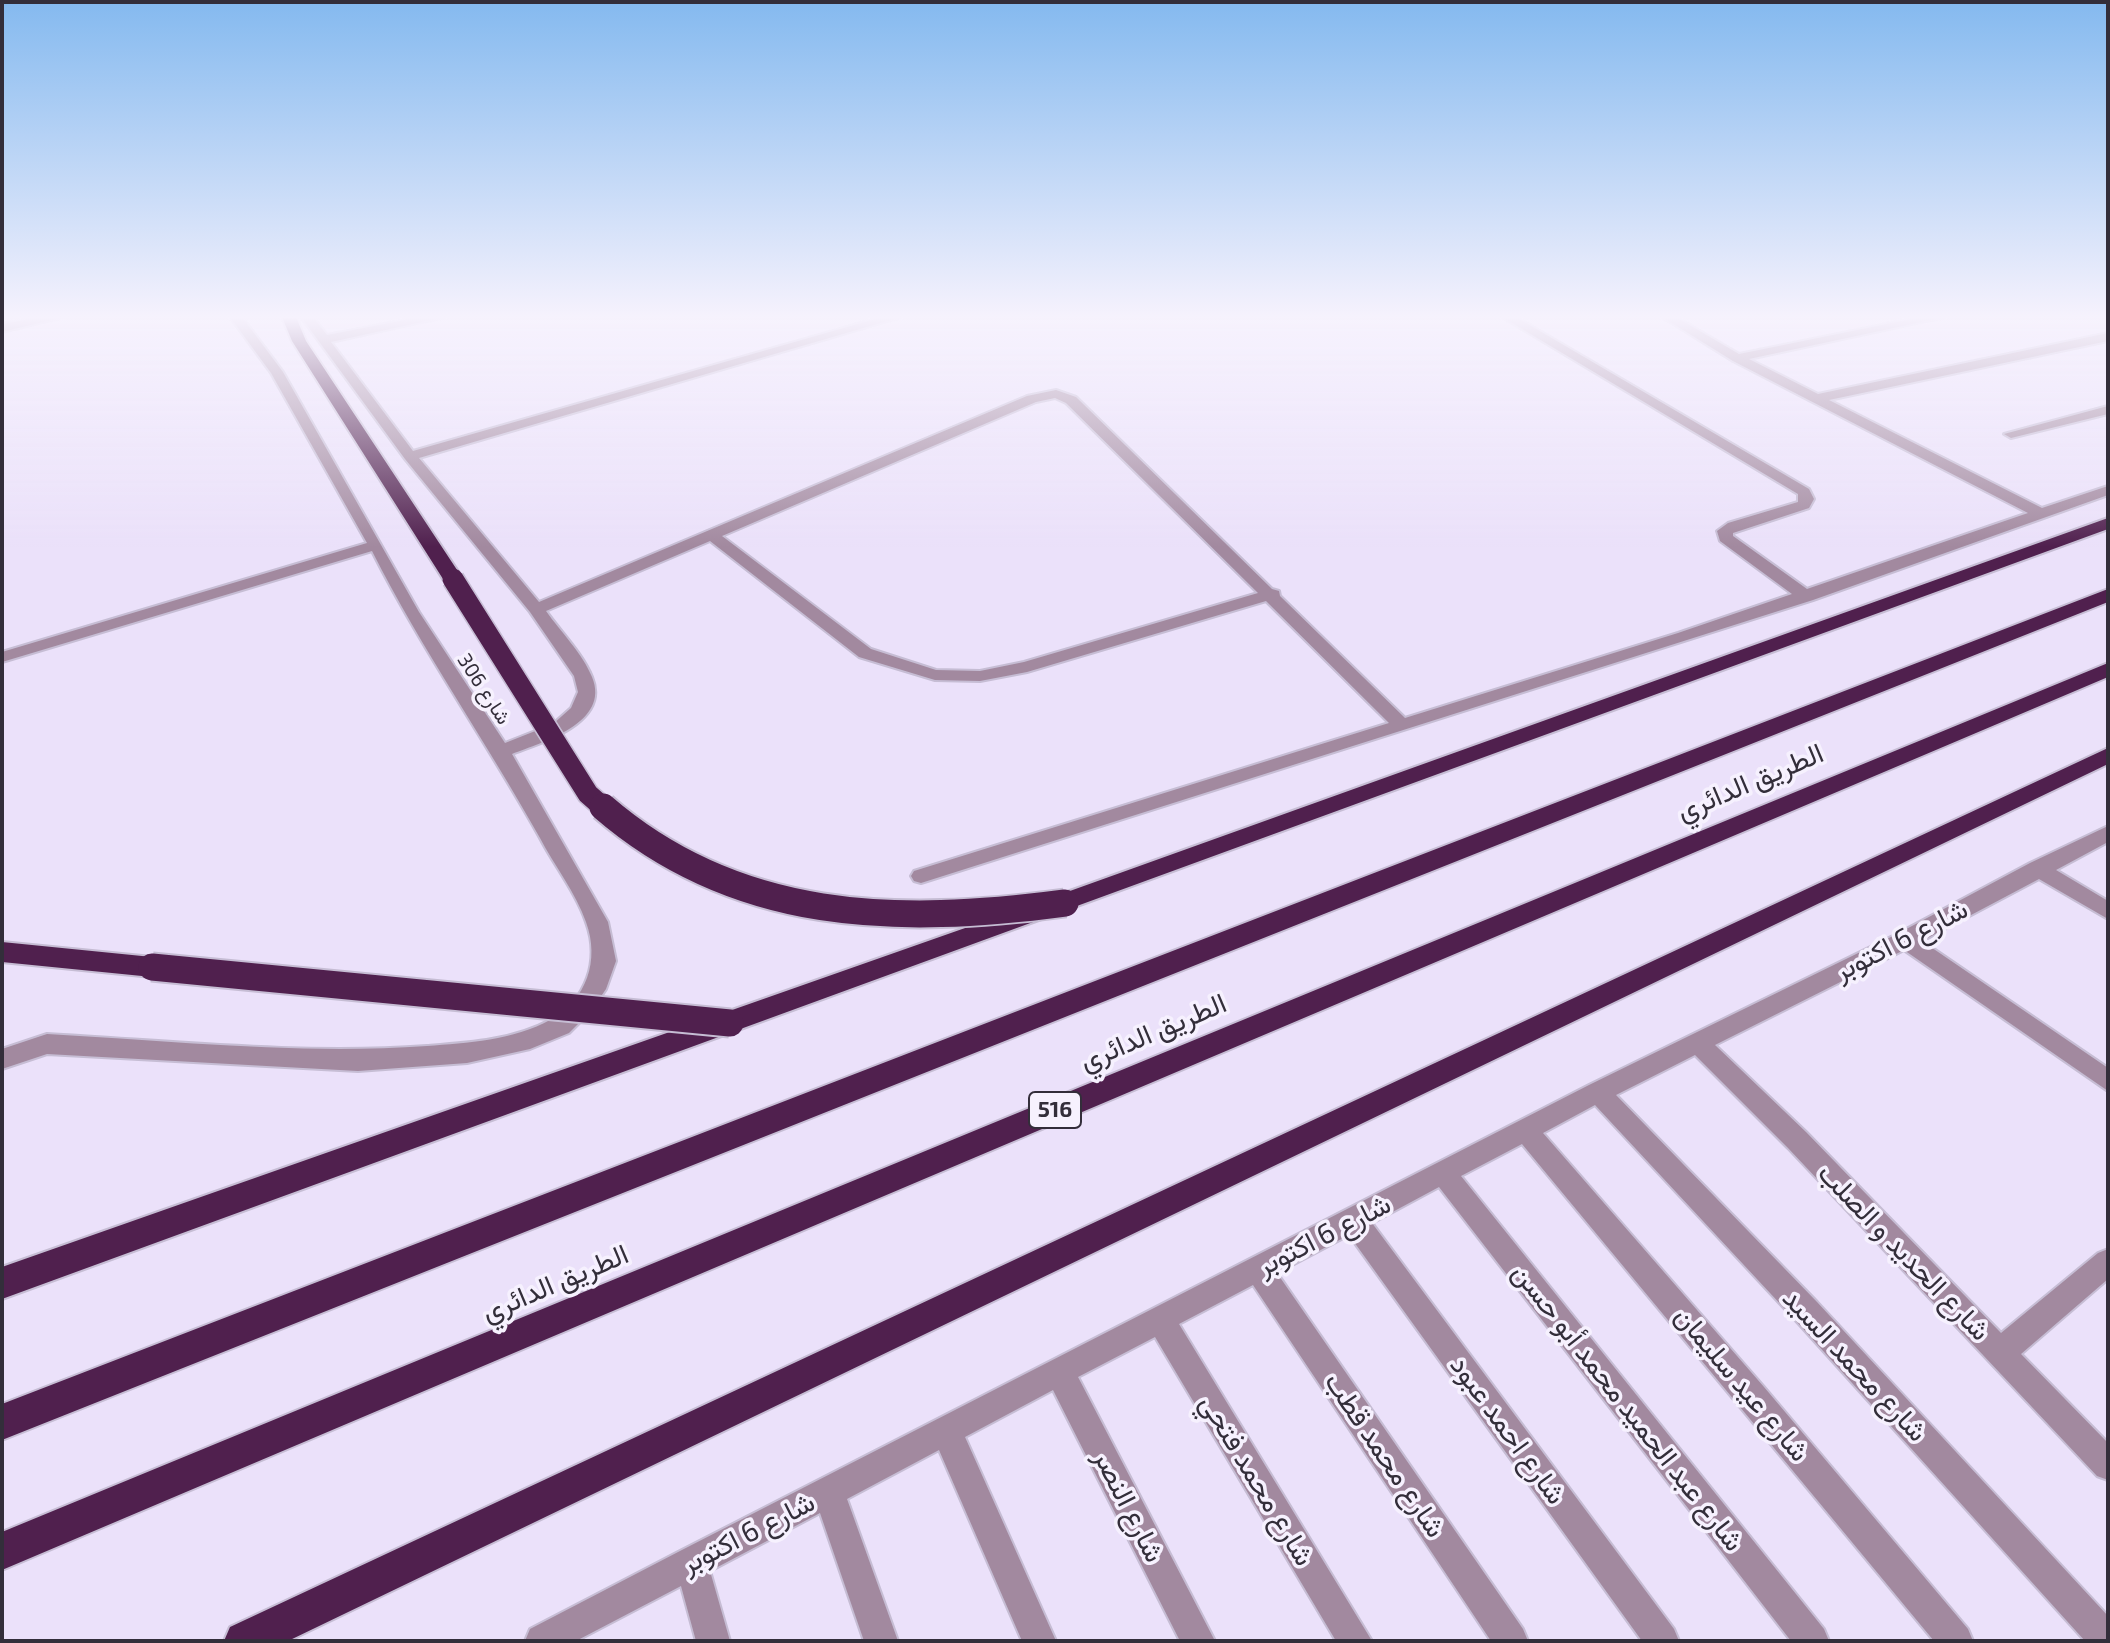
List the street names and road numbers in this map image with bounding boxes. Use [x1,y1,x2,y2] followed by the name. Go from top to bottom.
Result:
[452,649,516,729] street label: شارع 306
[1672,736,1828,828] street label: الطريق الدائري
[1829,892,1973,988] street label: شارع 6 اكتوبر
[1075,986,1231,1078] street label: الطريق الدائري
[1029,1092,1081,1128] road number: 516
[1811,1156,1997,1348] street label: شارع الحديد و الصلب
[1252,1187,1396,1283] street label: شارع 6 اكتوبر
[477,1237,633,1329] street label: الطريق الدائري
[1505,1256,1751,1558] street label: شارع عبد الحميد محمد أبو حسن
[1776,1282,1934,1448] street label: شارع محمد السيد
[1667,1300,1817,1468] street label: شارع عيد سليمان
[1443,1349,1573,1511] street label: شارع احمد عبود
[1318,1366,1452,1544] street label: شارع محمد قطب
[1193,1388,1321,1572] street label: شارع محمد فتحي
[1086,1444,1172,1568] street label: شارع النصر
[676,1485,820,1581] street label: شارع 6 اكتوبر

